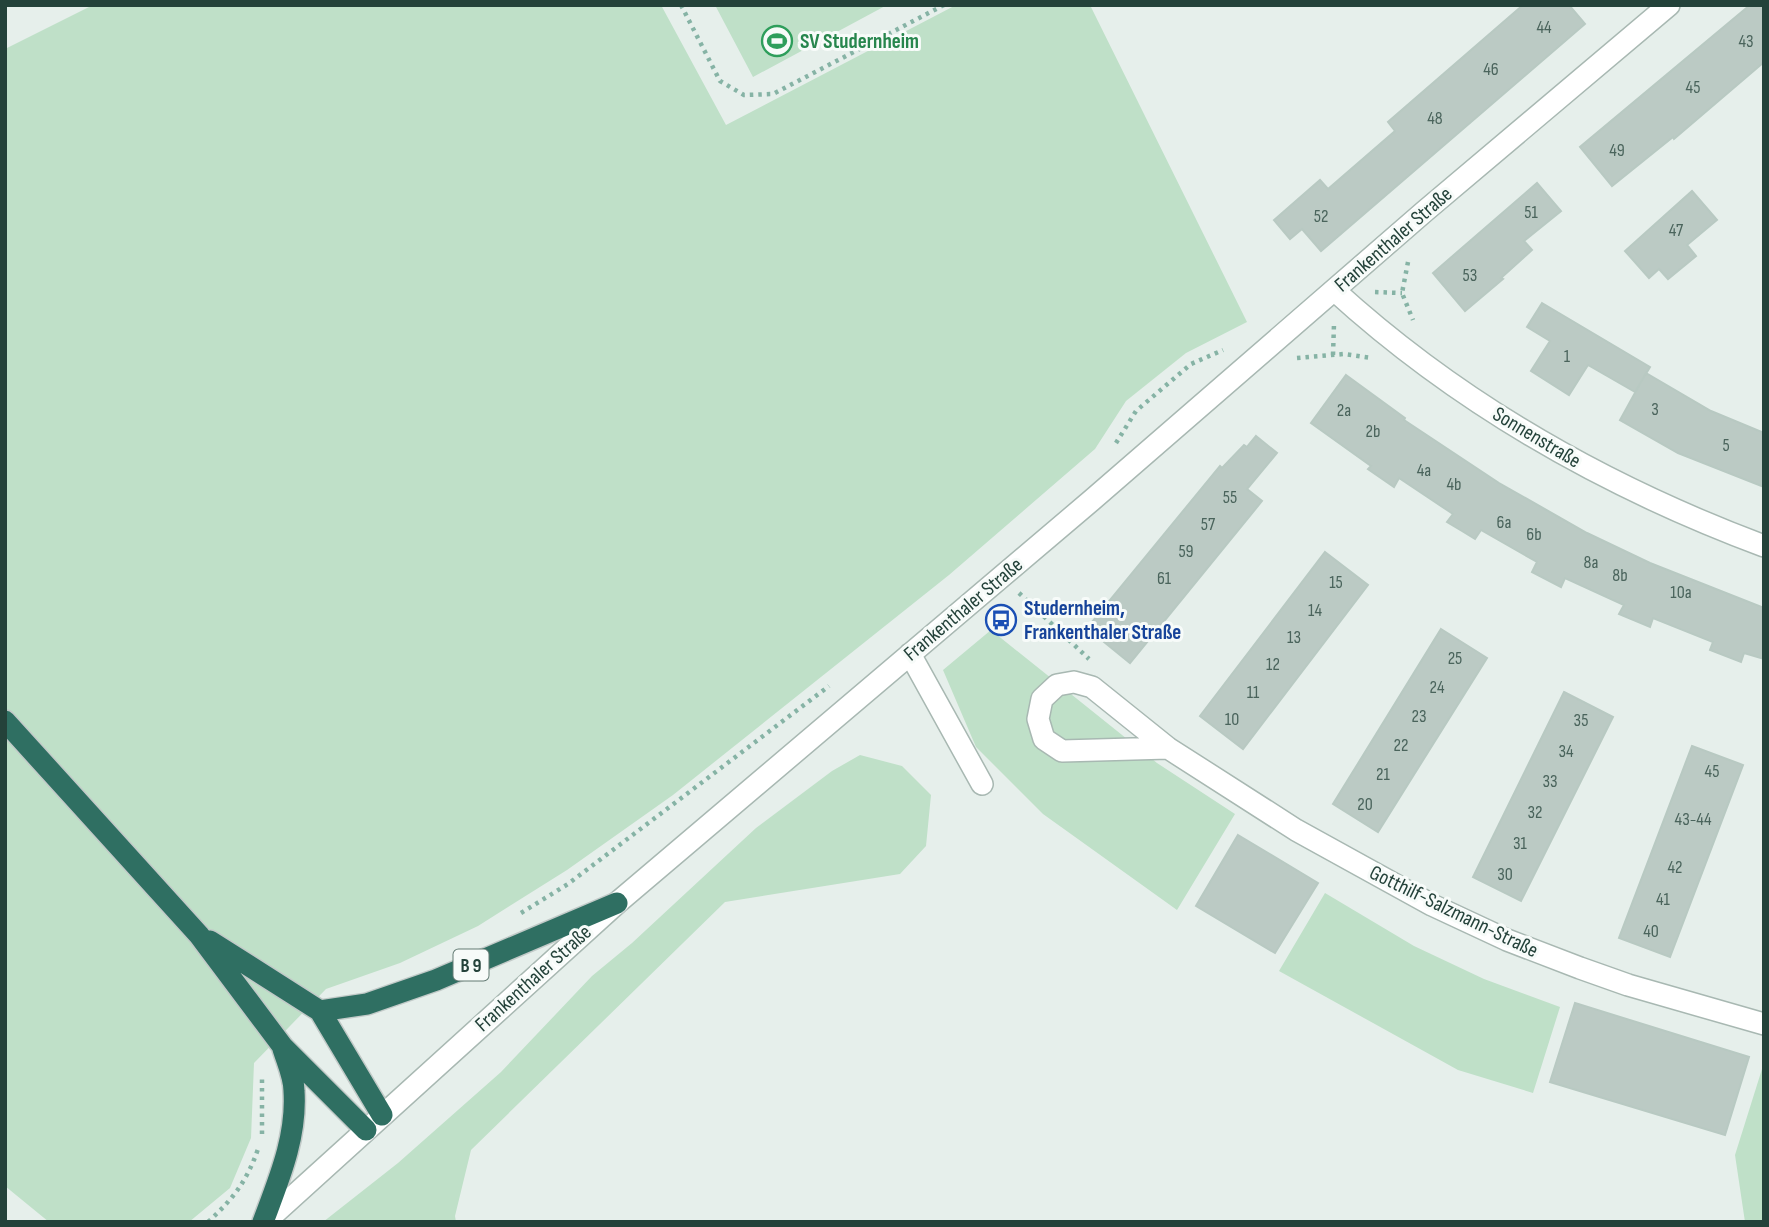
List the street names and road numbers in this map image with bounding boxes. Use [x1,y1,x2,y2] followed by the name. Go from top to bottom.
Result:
[1329,182,1457,297] street label: Frankenthaler Straße
[1488,401,1585,473] street label: Sonnenstraße
[899,552,1028,666] street label: Frankenthaler Straße
[1365,860,1542,963] street label: Gotthilf-Salzmann-Straße
[470,920,597,1037] street label: Frankenthaler Straße
[454,950,489,981] road number: B 9

